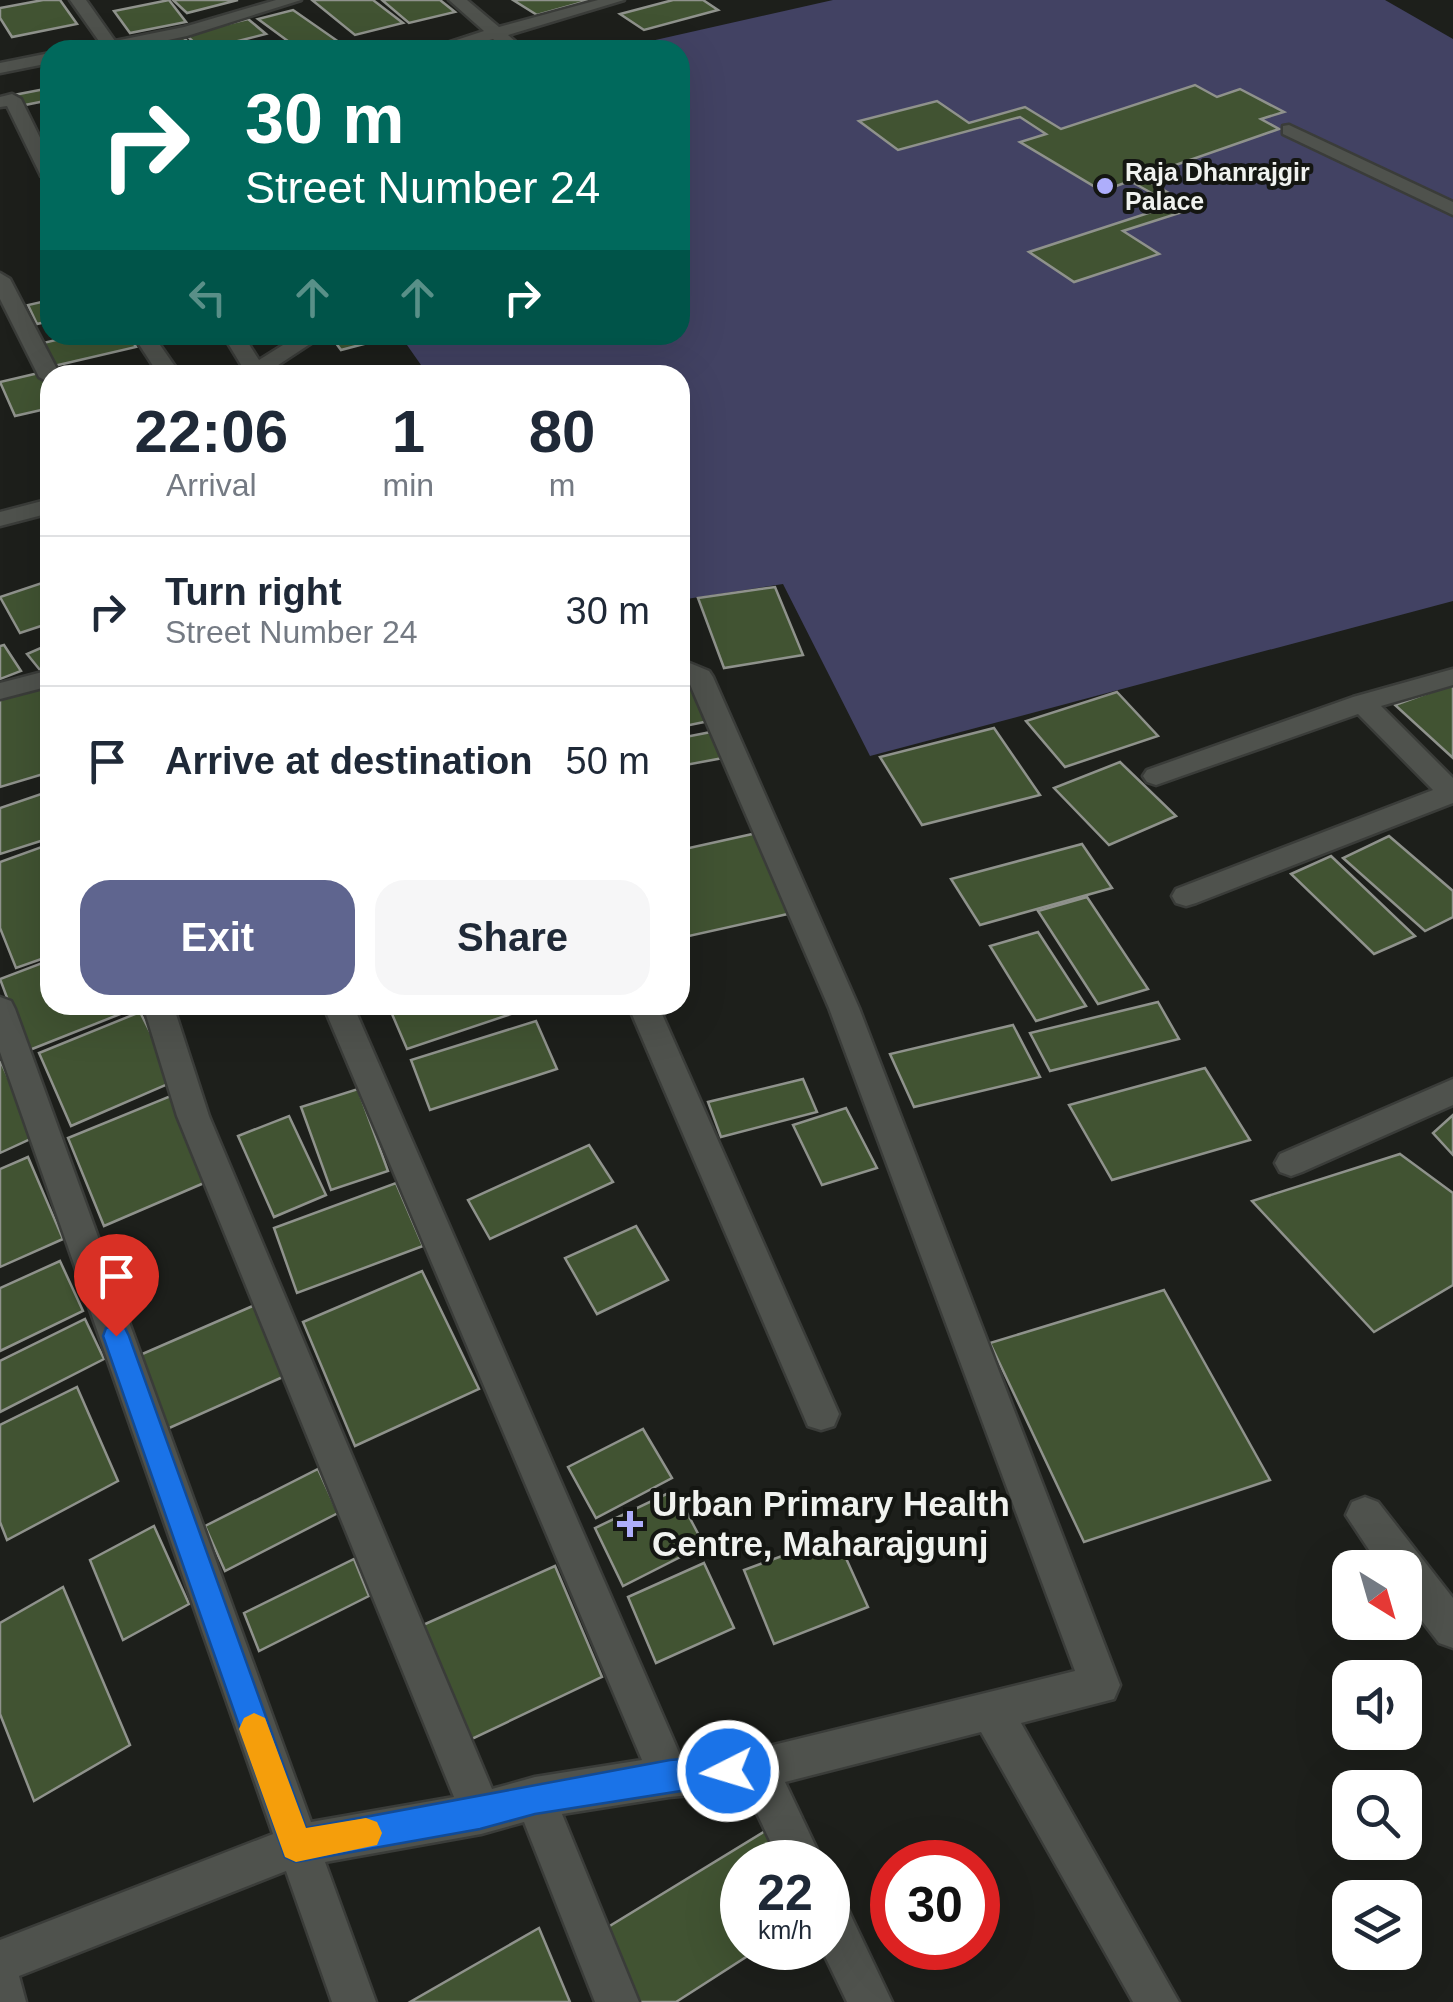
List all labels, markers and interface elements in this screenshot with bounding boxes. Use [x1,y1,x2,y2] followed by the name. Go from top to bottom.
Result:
[80,80,210,210] icon: right
[245,80,405,158] text: 30 m
[1125,158,1310,215] place label: Raja Dhanrajgir Palace
[245,162,600,213] text: Street Number 24
[1094,175,1116,197] marker: Raja Dhanrajgir Palace
[180,270,235,325] icon: left
[285,270,340,325] icon: ahead
[390,270,445,325] icon: ahead
[495,270,550,325] icon: right
[135,398,288,465] text: 22:06
[392,398,425,465] text: 1
[529,398,595,465] text: 80
[166,467,257,503] text: Arrival
[383,467,434,503] text: min
[549,467,575,503] text: m
[165,571,342,613] text: Turn right
[80,584,135,639] icon: right
[566,590,650,632] text: 30 m
[165,614,418,650] text: Street Number 24
[80,734,135,789] icon: arrive
[165,740,532,782] text: Arrive at destination
[566,740,650,782] text: 50 m
[80,880,355,995] button: Exit
[375,880,650,995] button: Share
[74,1234,159,1337] pin
[89,1249,144,1304] icon: arrive
[652,1484,1010,1563] place label: Urban Primary Health Centre, Maharajgunj
[617,1511,643,1537] marker: Urban Primary Health Centre, Maharajgunj
[1332,1550,1422,1640] north arrow
[1332,1550,1422,1970] map controls
[1332,1660,1422,1750] button: sound
[676,1719,780,1823] position arrow
[1332,1770,1422,1860] button: search
[870,1840,1000,1970] speed limit sign: 30
[757,1865,813,1921] text: 22
[1332,1880,1422,1970] button: layers
[758,1916,812,1944] text: km/h

